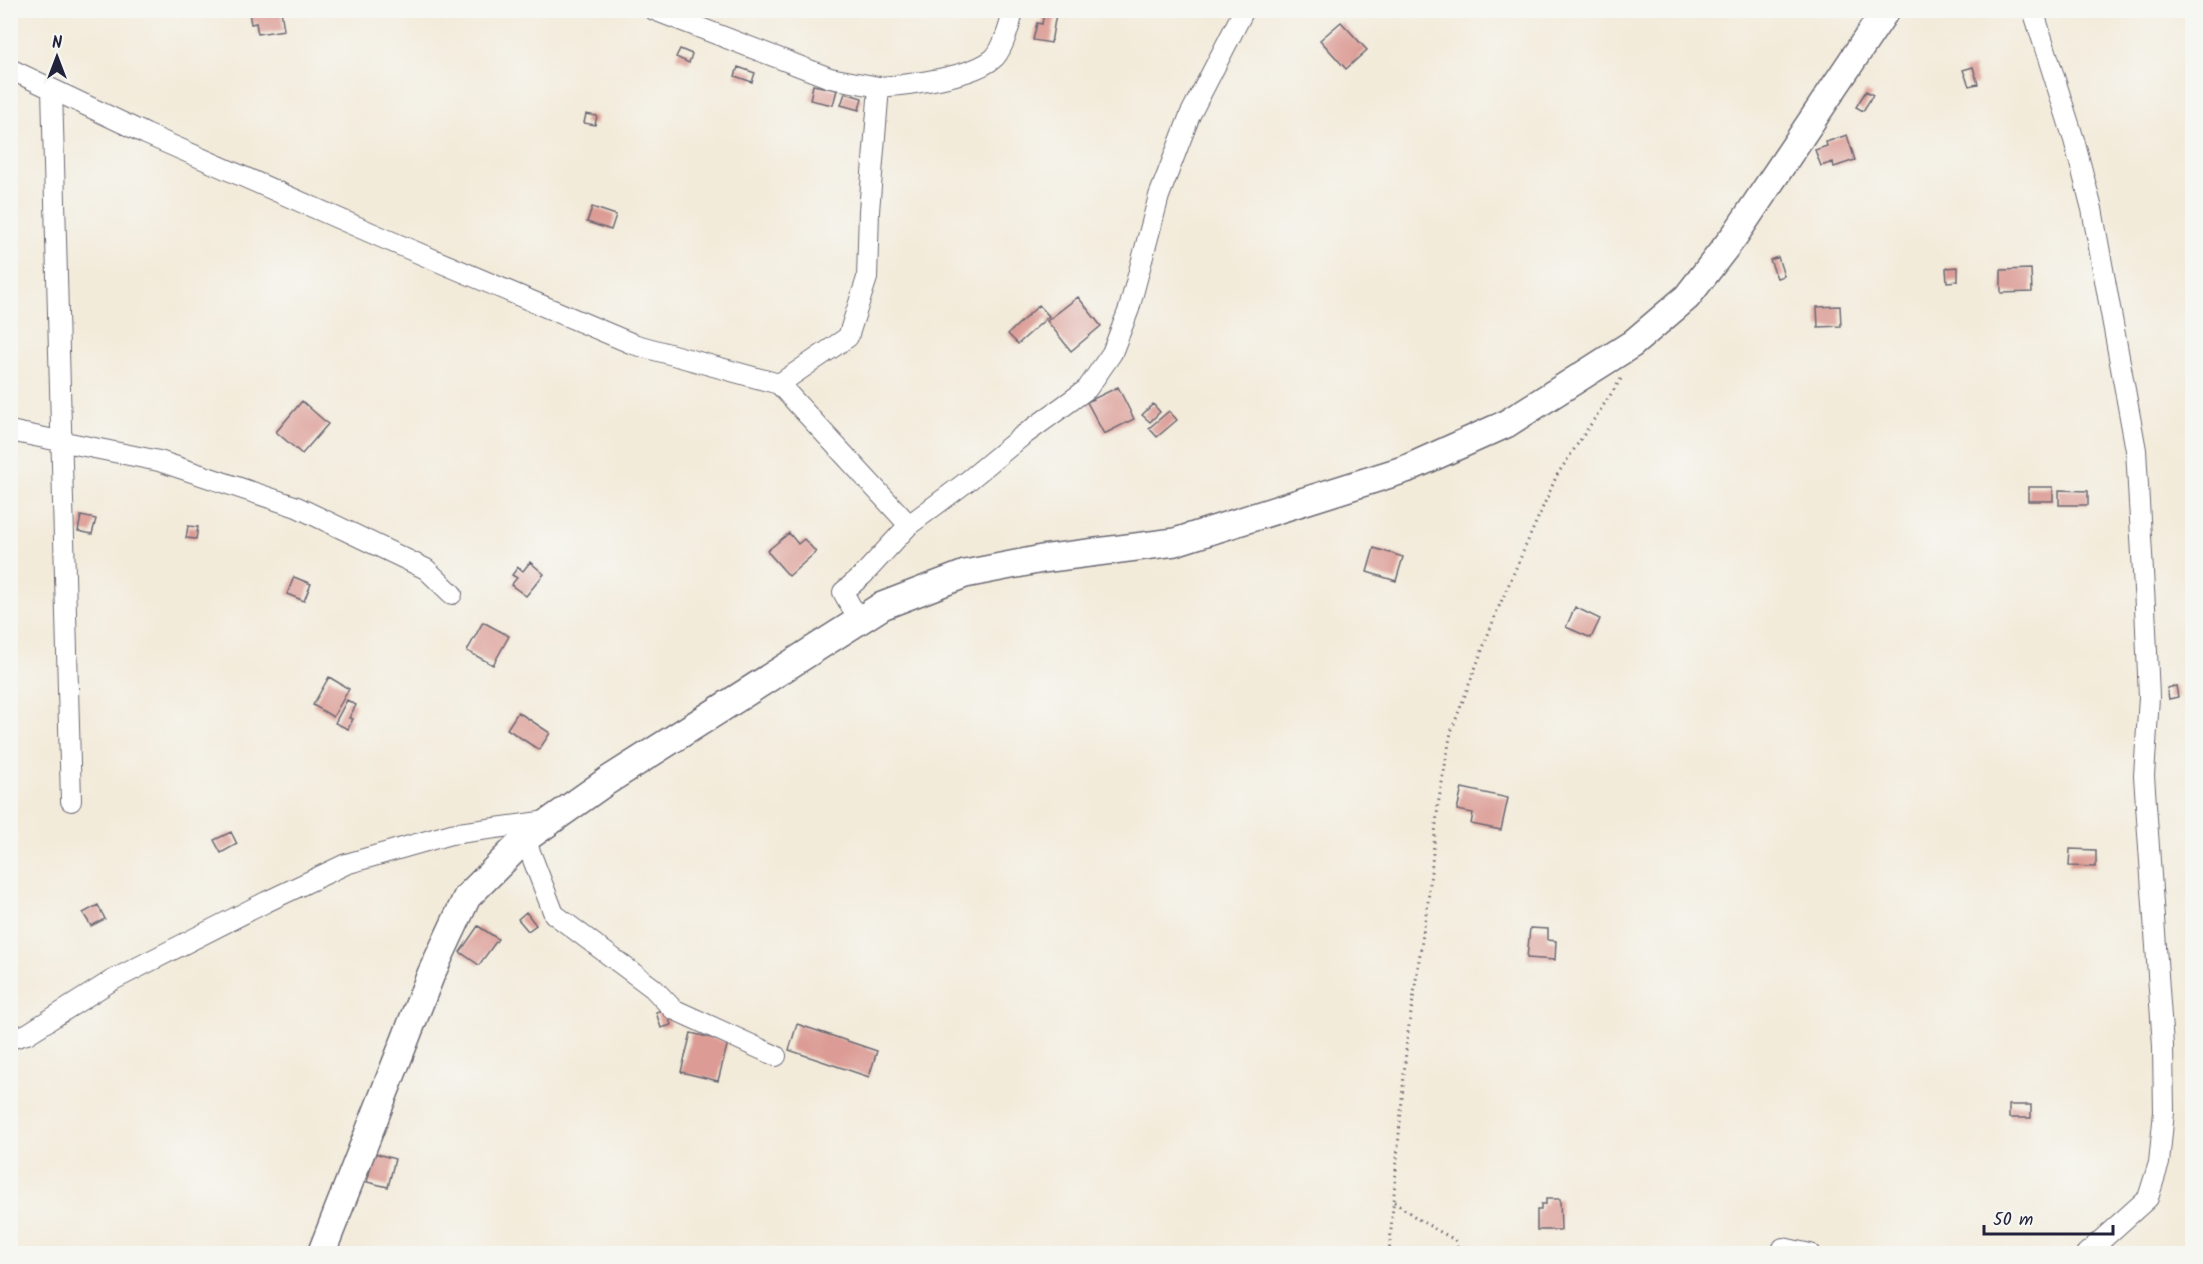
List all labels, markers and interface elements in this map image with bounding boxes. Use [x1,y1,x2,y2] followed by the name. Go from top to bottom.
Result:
[27,27,87,87] north arrow
[52,31,62,56] text: N
[1984,1198,2113,1236] scale bar
[1993,1206,2033,1235] text: 50 m

